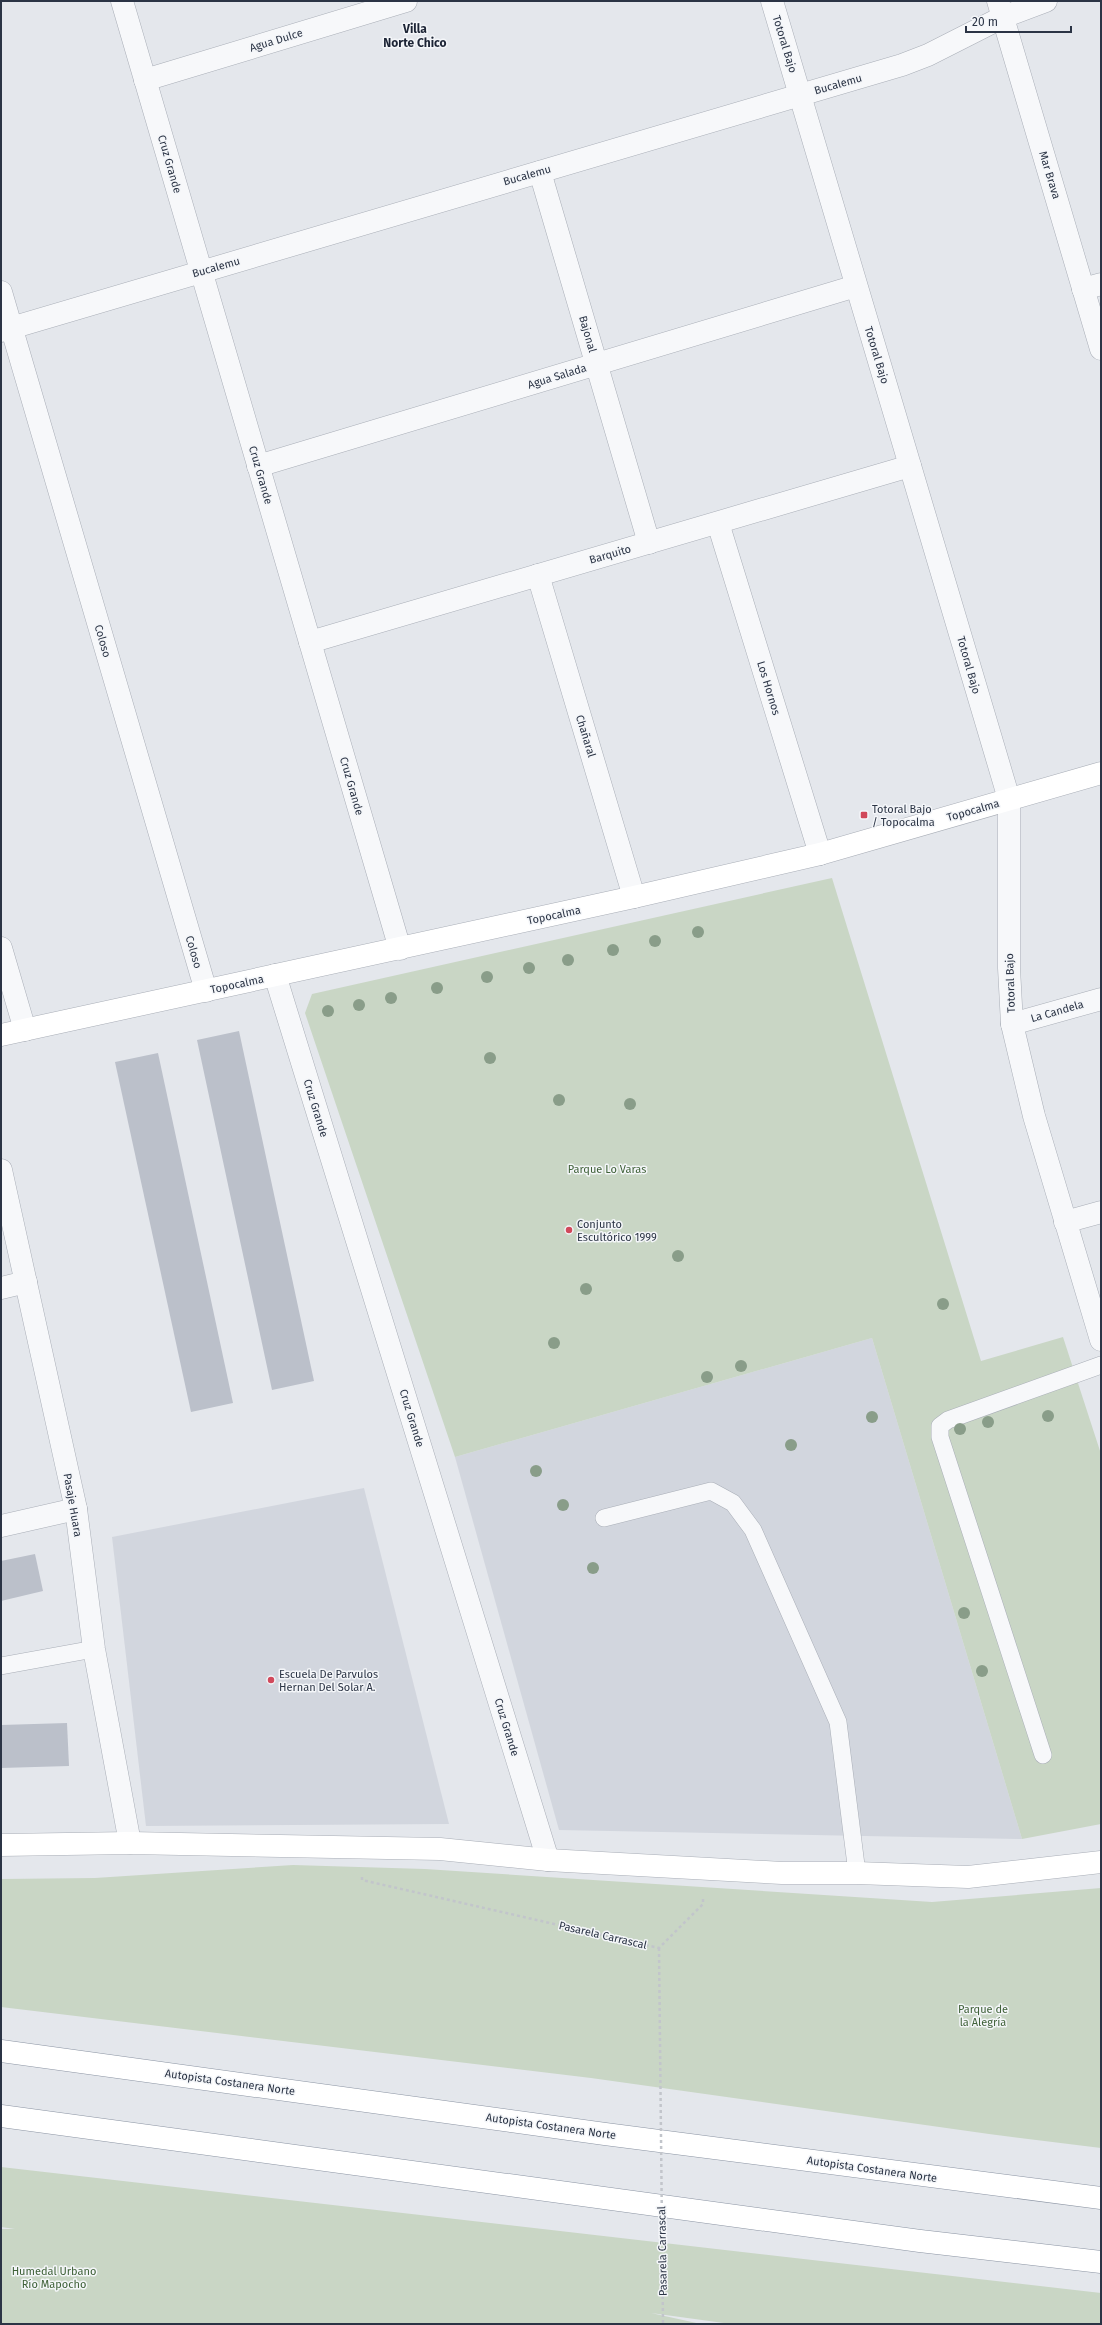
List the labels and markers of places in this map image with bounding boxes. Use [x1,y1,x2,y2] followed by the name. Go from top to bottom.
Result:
[872,803,935,829] place label: Totoral Bajo / Topocalma
[859,810,869,820] marker: Totoral Bajo / Topocalma
[577,1218,657,1244] place label: Conjunto Escultórico 1999
[564,1225,574,1235] marker: Conjunto Escultórico 1999
[279,1668,378,1694] place label: Escuela De Parvulos Hernan Del Solar A.
[266,1675,276,1685] marker: Escuela De Parvulos Hernan Del Solar A.

